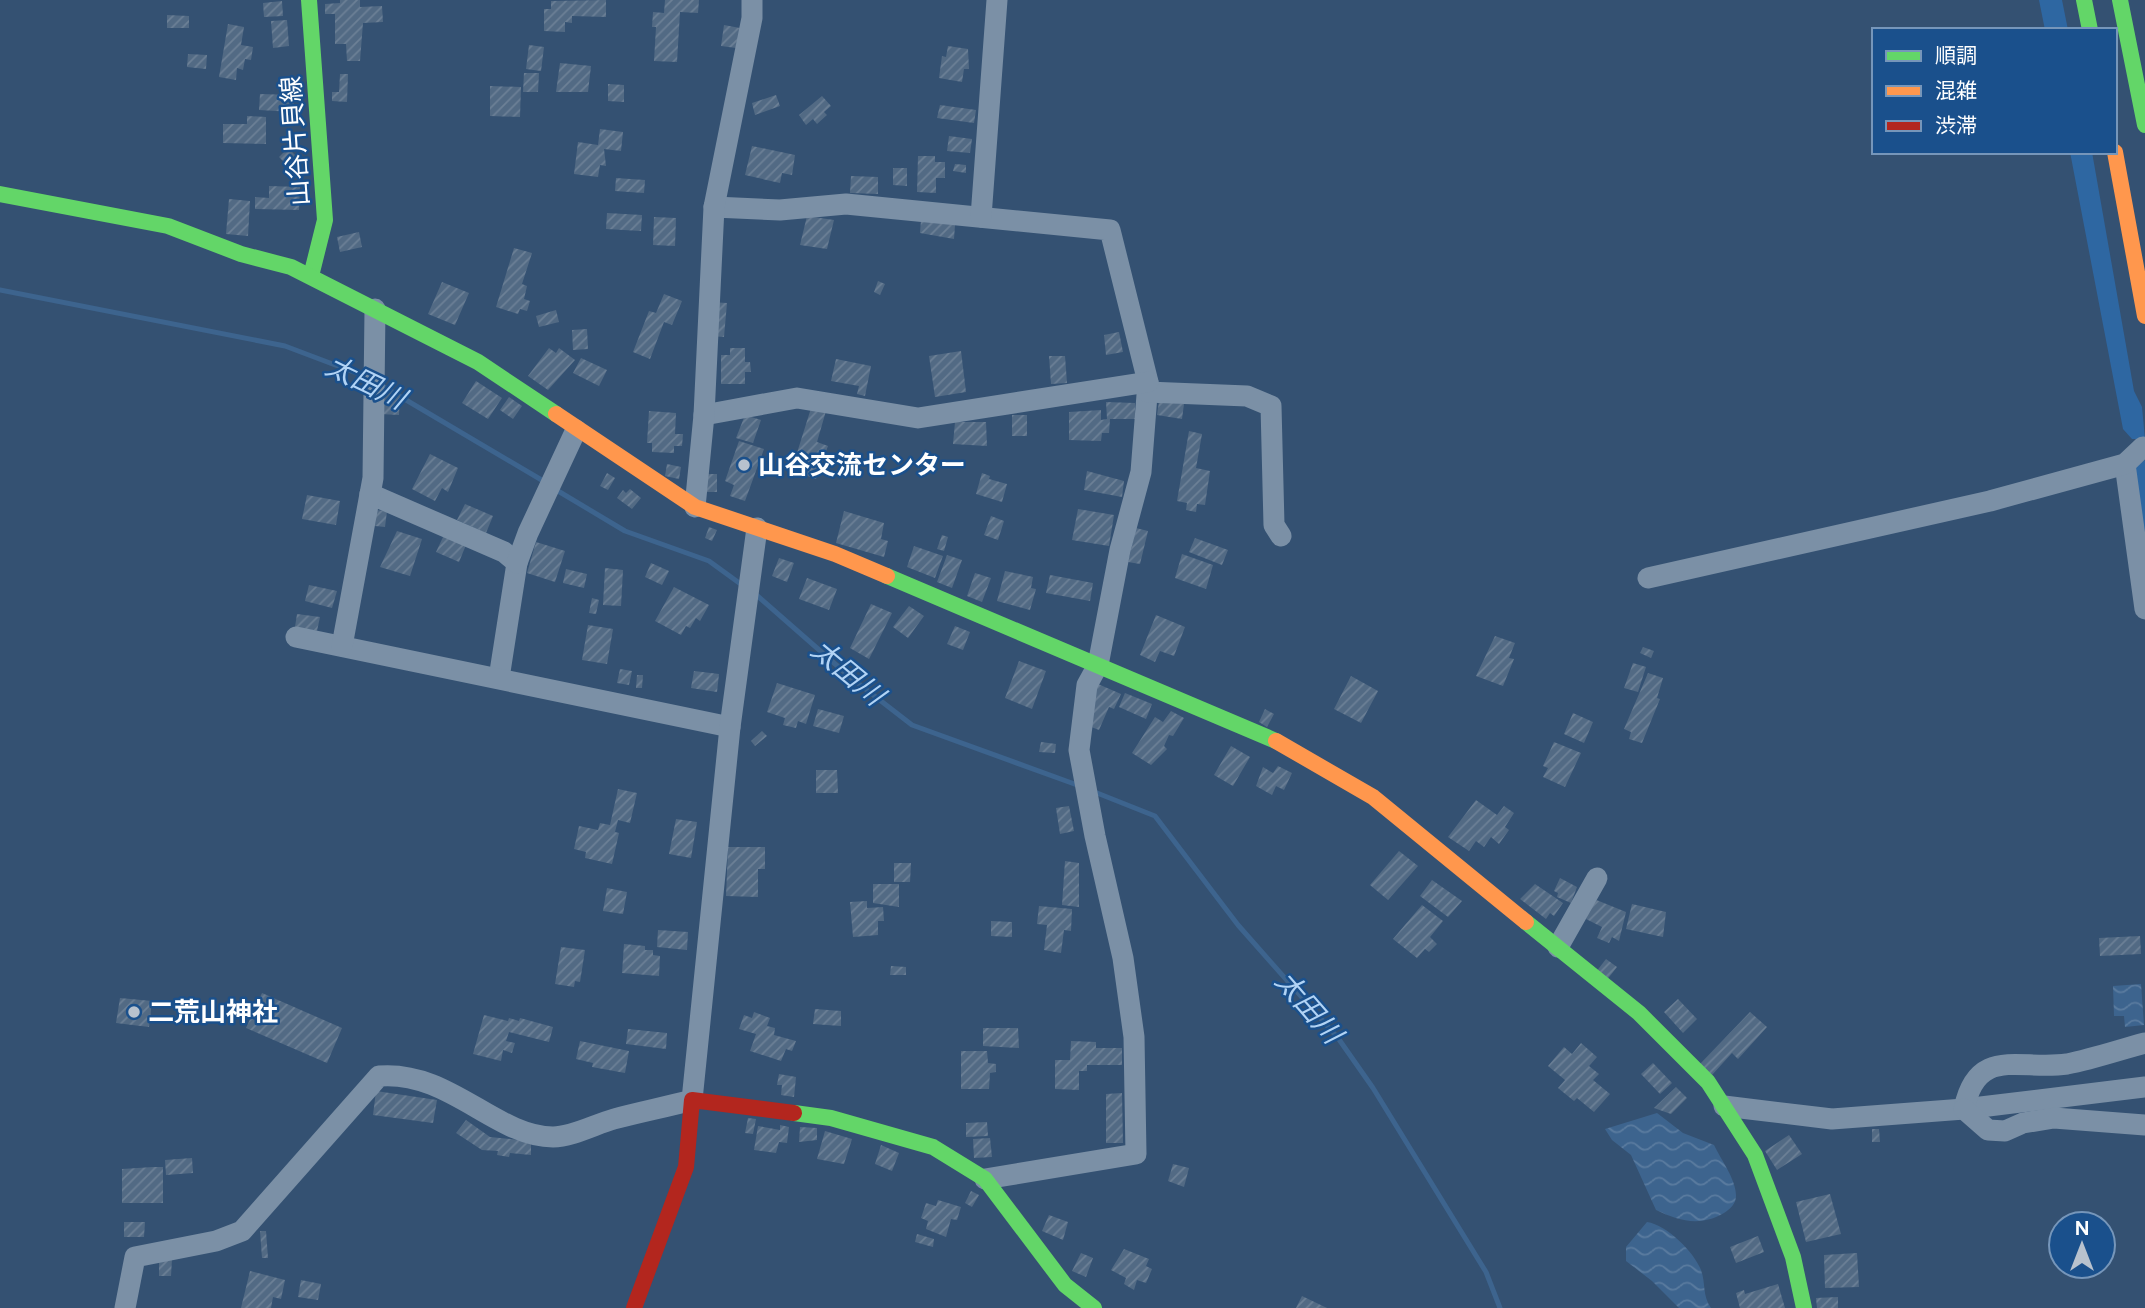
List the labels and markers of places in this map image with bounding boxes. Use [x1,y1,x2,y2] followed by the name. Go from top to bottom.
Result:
[758,449,966,481] place label: 山谷交流センター
[736,457,752,473] marker: 山谷交流センター
[148,996,278,1028] place label: 二荒山神社
[126,1004,142,1020] marker: 二荒山神社

